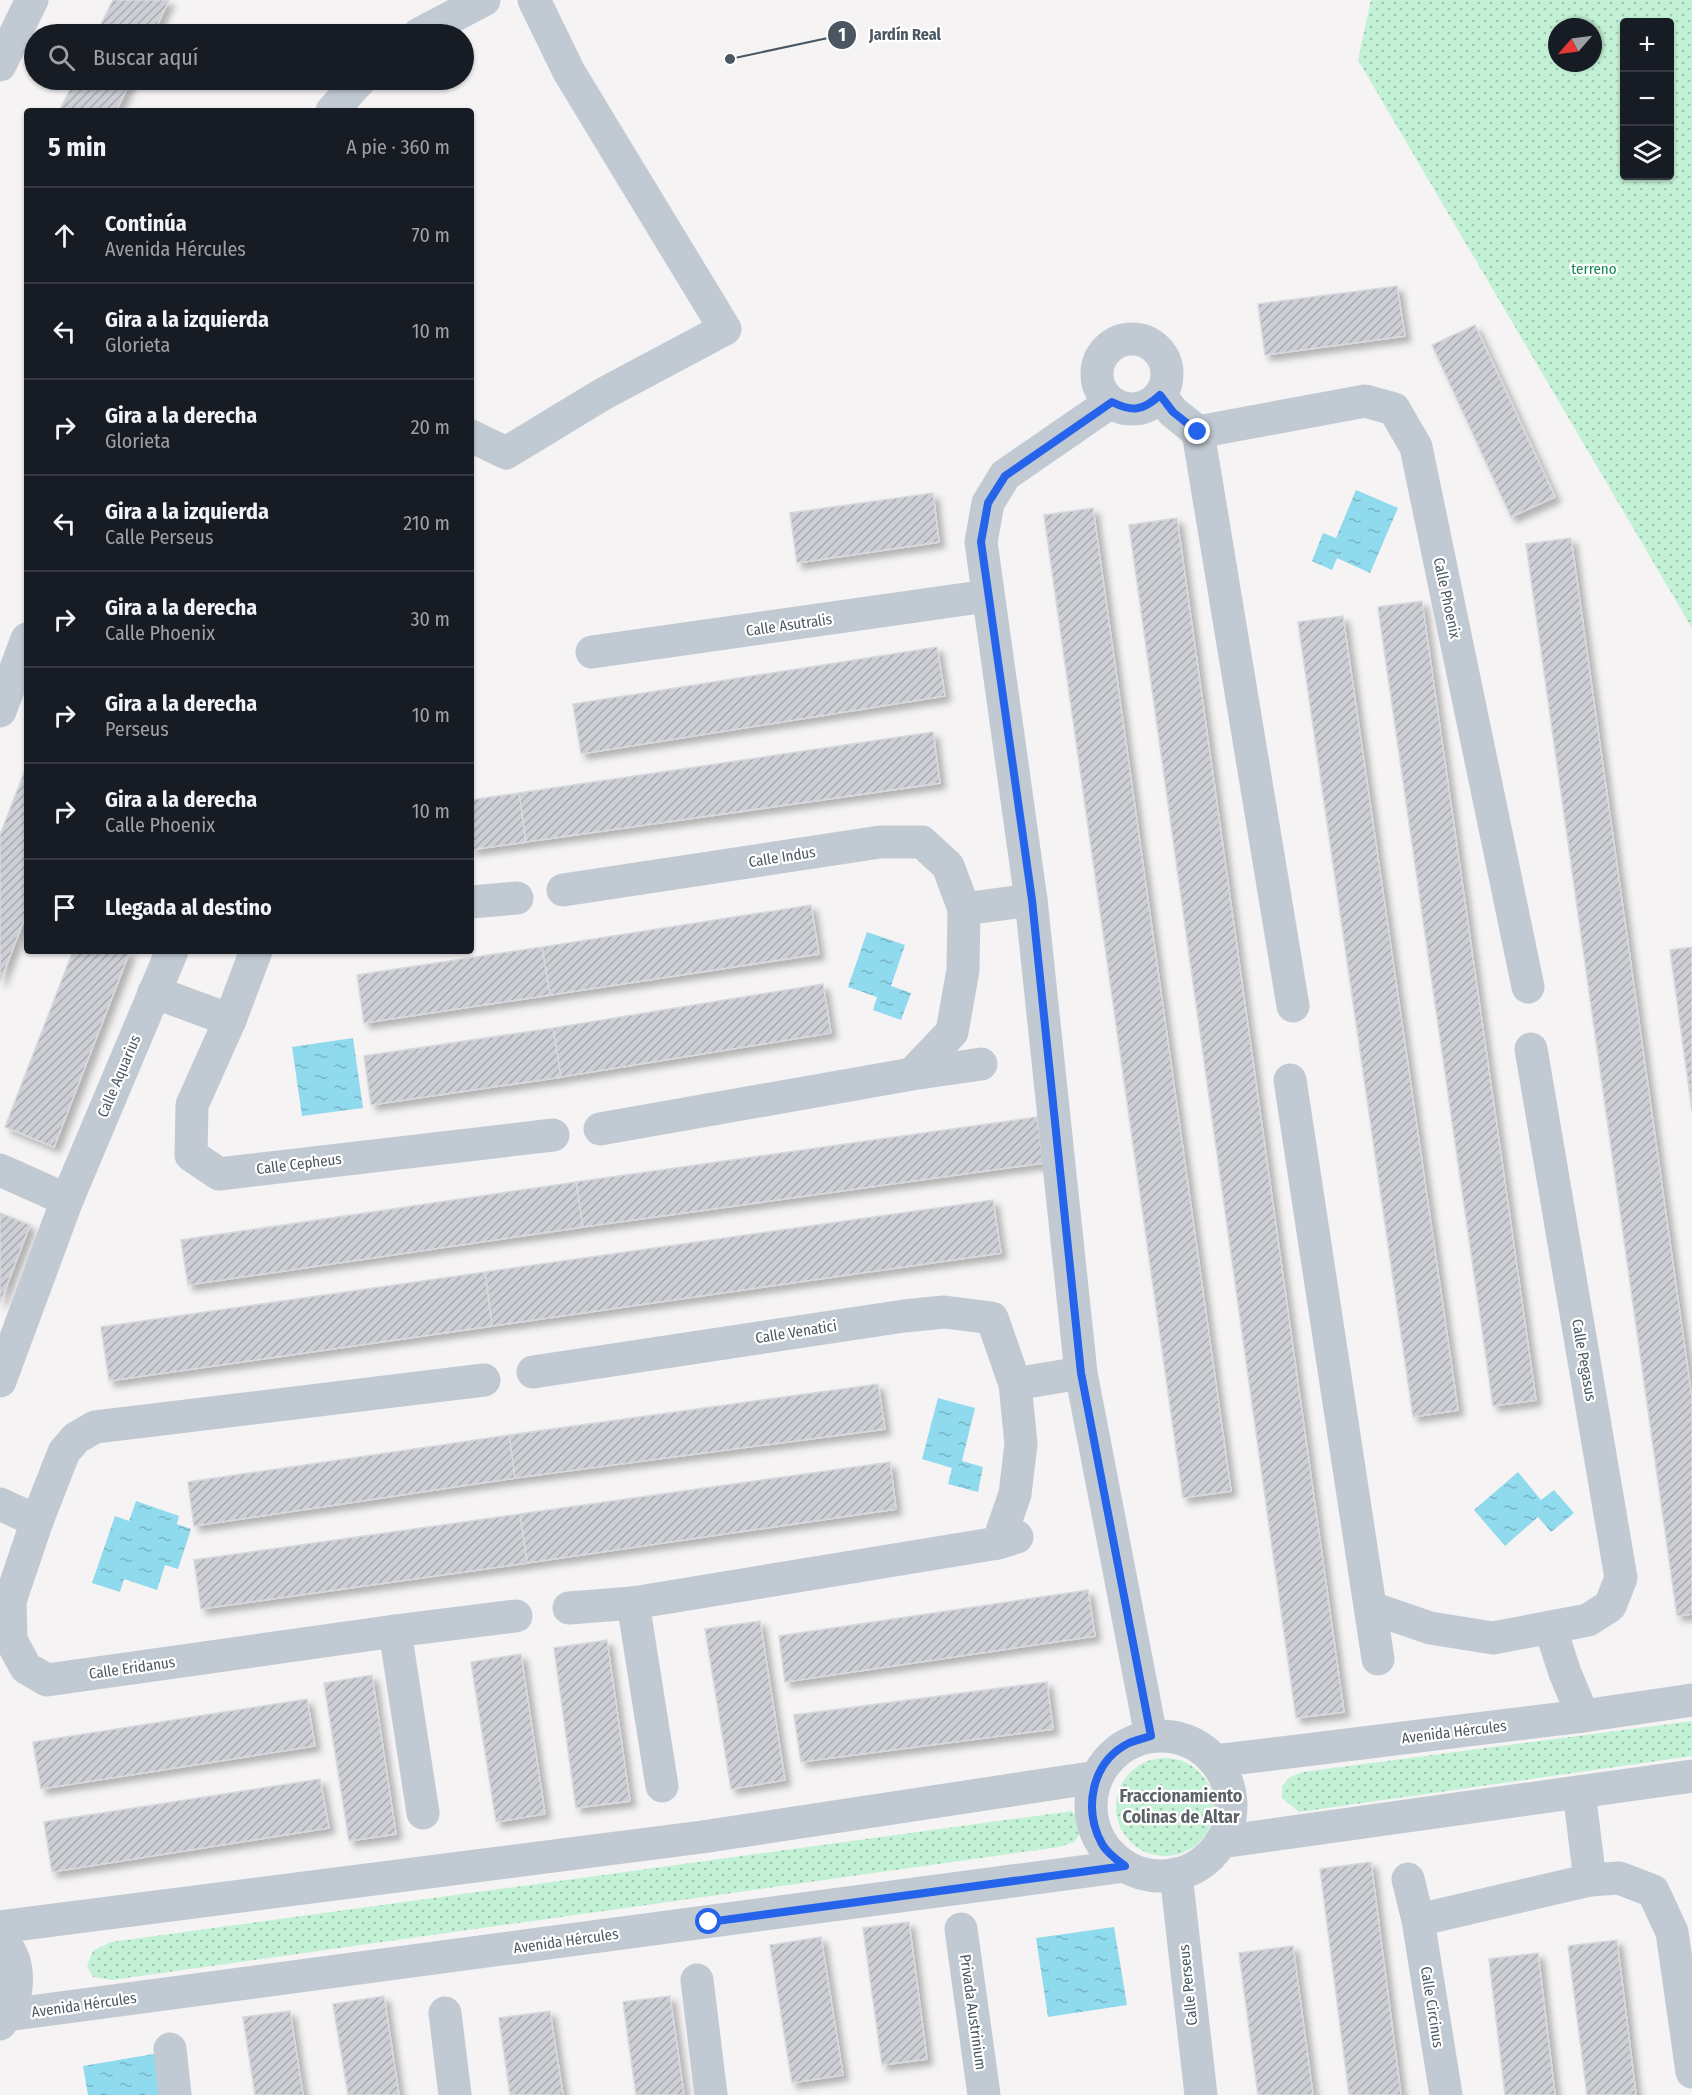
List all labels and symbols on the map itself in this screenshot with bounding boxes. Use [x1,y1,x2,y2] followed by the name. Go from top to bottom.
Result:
[827,18,952,52] callout: Jardín Real
[1548,18,1602,72] north arrow
[838,24,846,46] text: 1
[868,25,942,44] text: Jardín Real
[1571,260,1617,278] park label: terreno
[1184,418,1210,444] route end
[1430,556,1464,641] street label: Calle Phoenix
[745,610,833,640] street label: Calle Asutralis
[747,843,817,871] street label: Calle Indus
[94,1032,144,1120] street label: Calle Aquarius
[255,1150,343,1178] street label: Calle Cepheus
[754,1317,838,1347] street label: Calle Venatici
[1568,1318,1600,1402] street label: Calle Pegasus
[88,1653,176,1683] street label: Calle Eridanus
[1400,1717,1508,1747] street label: Avenida Hércules
[1120,1785,1243,1828] district label: Fraccionamiento Colinas de Altar
[695,1908,721,1934] route start
[512,1925,620,1957] street label: Avenida Hércules
[1175,1944,1201,2026] street label: Calle Perseus
[956,1953,990,2071] street label: Privada Austrinium
[1417,1965,1447,2049] street label: Calle Circinus
[30,1989,138,2021] street label: Avenida Hércules

